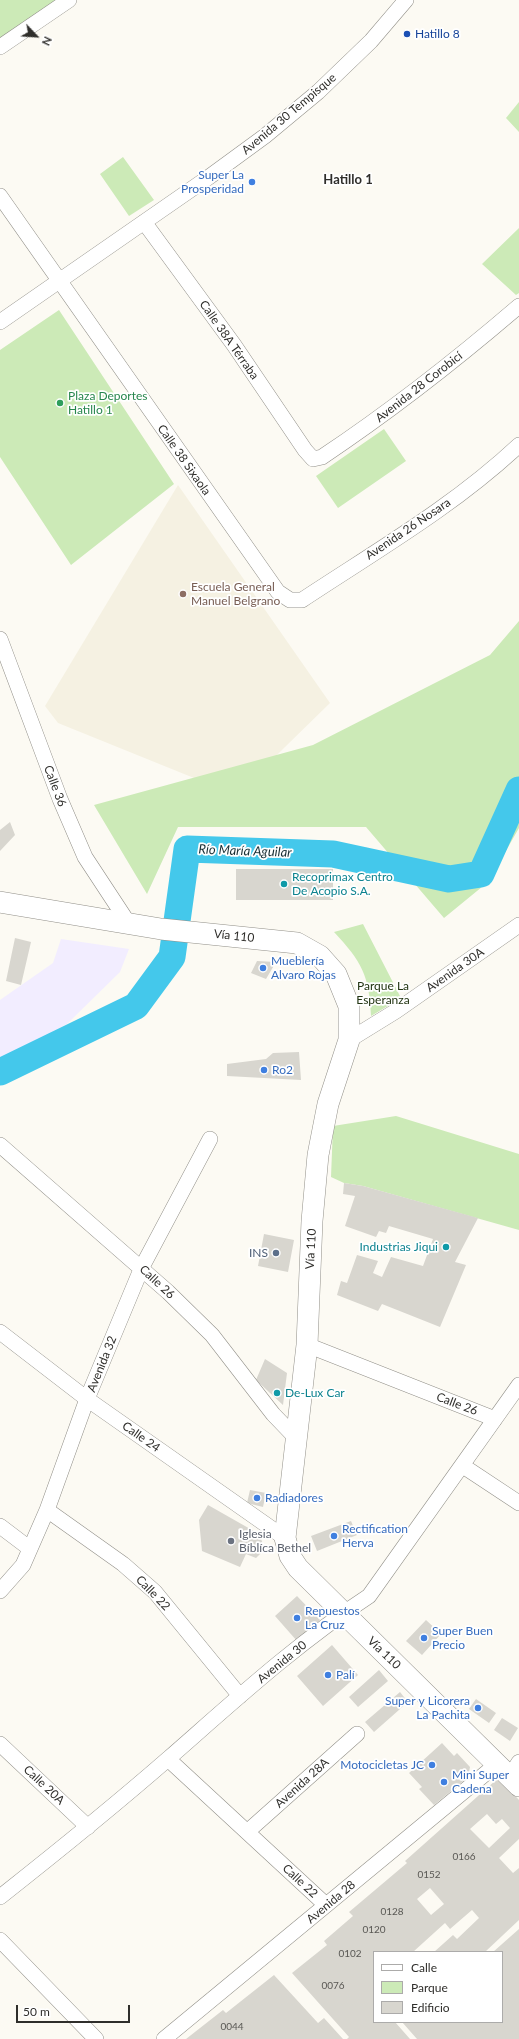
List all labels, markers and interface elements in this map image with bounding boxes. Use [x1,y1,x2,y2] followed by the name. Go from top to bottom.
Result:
[16,16,56,56] north arrow
[415,27,460,41] place label: Hatillo 8
[402,29,412,39] marker: Hatillo 8
[40,35,55,48] text: N
[239,70,339,158] street label: Avenida 30 Tempisque
[181,168,244,196] place label: Super La Prosperidad
[323,172,373,188] district label: Hatillo 1
[247,177,257,187] marker: Super La Prosperidad
[196,298,262,382] street label: Calle 38A Térraba
[373,349,465,425] street label: Avenida 28 Corobicí
[68,389,148,417] place label: Plaza Deportes Hatillo 1
[55,398,65,408] marker: Plaza Deportes Hatillo 1
[154,422,214,498] street label: Calle 38 Sixaola
[363,495,453,563] street label: Avenida 26 Nosara
[191,580,280,608] place label: Escuela General Manuel Belgrano
[178,589,188,599] marker: Escuela General Manuel Belgrano
[41,763,69,809] street label: Calle 36
[198,842,292,860] water label: Río María Aguilar
[292,870,393,898] place label: Recoprimax Centro De Acopio S.A.
[279,879,289,889] marker: Recoprimax Centro De Acopio S.A.
[213,927,255,945] street label: Vía 110
[423,945,487,995] street label: Avenida 30A
[271,954,336,982] place label: Mueblería Alvaro Rojas
[258,963,268,973] marker: Mueblería Alvaro Rojas
[356,979,410,1007] park label: Parque La Esperanza
[272,1063,293,1077] place label: Ro2
[259,1065,269,1075] marker: Ro2
[303,1228,319,1270] street label: Vía 110
[360,1240,438,1254] place label: Industrias Jiqui
[441,1242,451,1252] marker: Industrias Jiqui
[249,1246,268,1260] place label: INS
[271,1248,281,1258] marker: INS
[136,1262,178,1302] street label: Calle 26
[84,1334,120,1394] street label: Avenida 32
[285,1386,345,1400] place label: De-Lux Car
[272,1388,282,1398] marker: De-Lux Car
[434,1390,480,1418] street label: Calle 26
[119,1419,163,1455] street label: Calle 24
[265,1491,323,1505] place label: Radiadores
[252,1493,262,1503] marker: Radiadores
[342,1522,408,1550] place label: Rectification Herva
[239,1527,311,1555] place label: Iglesia Bíblíca Bethel
[329,1531,339,1541] marker: Rectification Herva
[226,1536,236,1546] marker: Iglesia Bíblíca Bethel
[133,1573,173,1613] street label: Calle 22
[305,1604,360,1632] place label: Repuestos La Cruz
[292,1613,302,1623] marker: Repuestos La Cruz
[432,1624,493,1652] place label: Super Buen Precio
[419,1633,429,1643] marker: Super Buen Precio
[364,1634,404,1672] street label: Vía 110
[254,1638,310,1686] street label: Avenida 30
[336,1668,355,1682] place label: Palí
[323,1670,333,1680] marker: Palí
[385,1694,470,1722] place label: Super y Licorera La Pachita
[473,1703,483,1713] marker: Super y Licorera La Pachita
[272,1755,332,1811] street label: Avenida 28A
[340,1758,424,1772] place label: Motocicletas JC
[427,1760,437,1770] marker: Motocicletas JC
[20,1762,68,1808] street label: Calle 20A
[452,1768,509,1796] place label: Mini Super Cadena
[439,1777,449,1787] marker: Mini Super Cadena
[452,1851,476,1863] house number: 0166
[279,1861,321,1901] street label: Calle 22
[417,1869,441,1881] house number: 0152
[304,1877,358,1927] street label: Avenida 28
[380,1906,404,1918] house number: 0128
[362,1924,386,1936] house number: 0120
[338,1948,362,1960] house number: 0102
[373,1951,503,2023] legend
[411,1960,437,1975] text: Calle
[321,1980,345,1992] house number: 0076
[411,1980,448,1995] text: Parque
[18,1997,132,2023] scale bar
[411,2000,450,2015] text: Edificio
[23,2004,50,2019] text: 50 m
[220,2021,244,2033] house number: 0044

